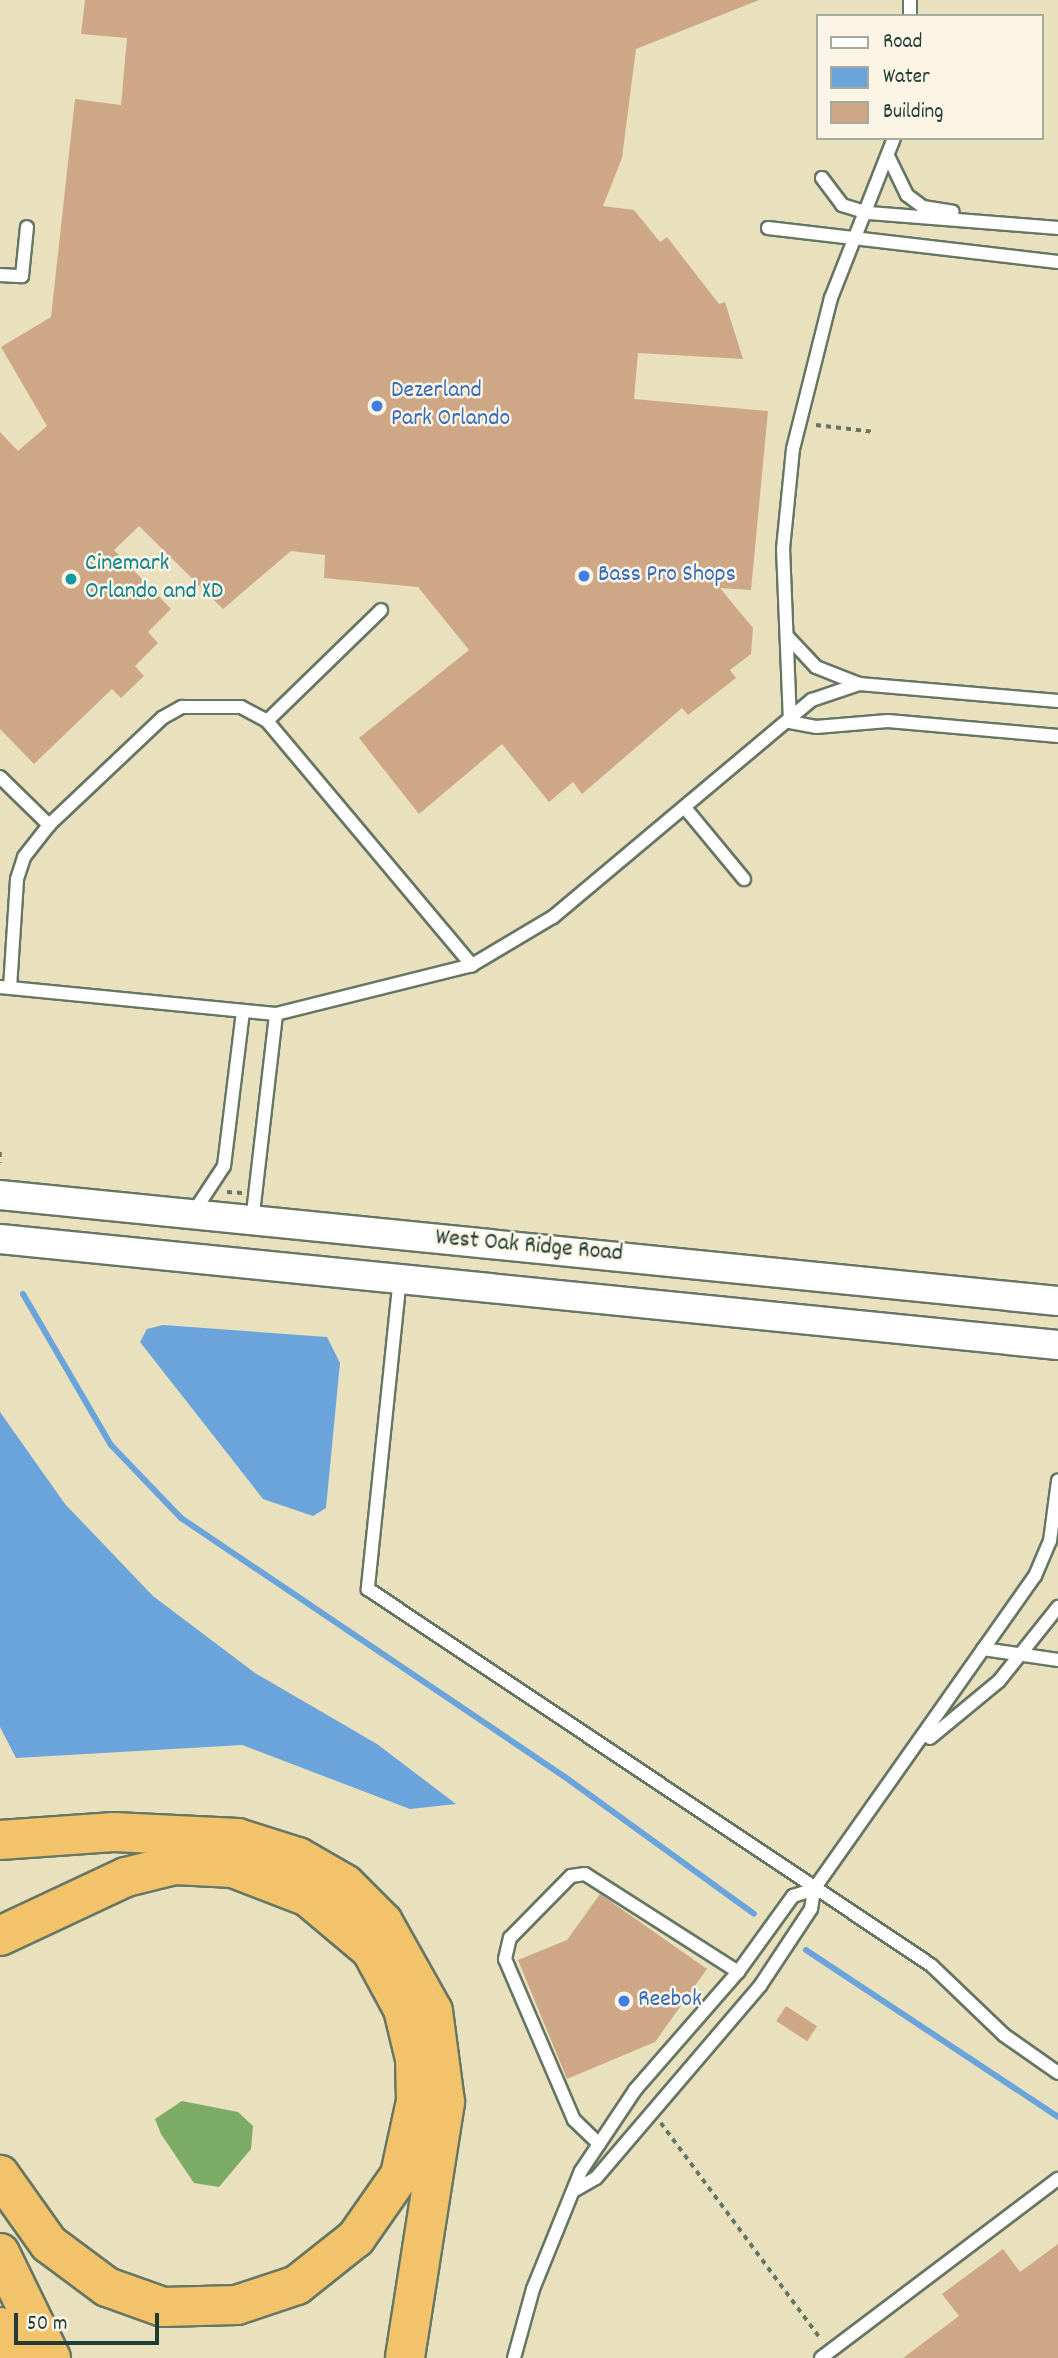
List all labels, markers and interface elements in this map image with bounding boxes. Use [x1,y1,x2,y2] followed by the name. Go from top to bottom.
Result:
[816,14,1044,140] legend
[883,28,922,58] text: Road
[883,63,930,93] text: Water
[883,98,943,128] text: Building
[391,378,510,434] place label: Dezerland Park Orlando
[369,398,385,414] marker: Dezerland Park Orlando
[85,551,223,607] place label: Cinemark Orlando and XD
[598,562,736,590] place label: Bass Pro Shops
[576,568,592,584] marker: Bass Pro Shops
[63,571,79,587] marker: Cinemark Orlando and XD
[434,1224,624,1270] street label: West Oak Ridge Road
[638,1987,702,2015] place label: Reebok
[616,1993,632,2009] marker: Reebok
[18,2298,163,2342] scale bar
[27,2310,67,2340] text: 50 m

